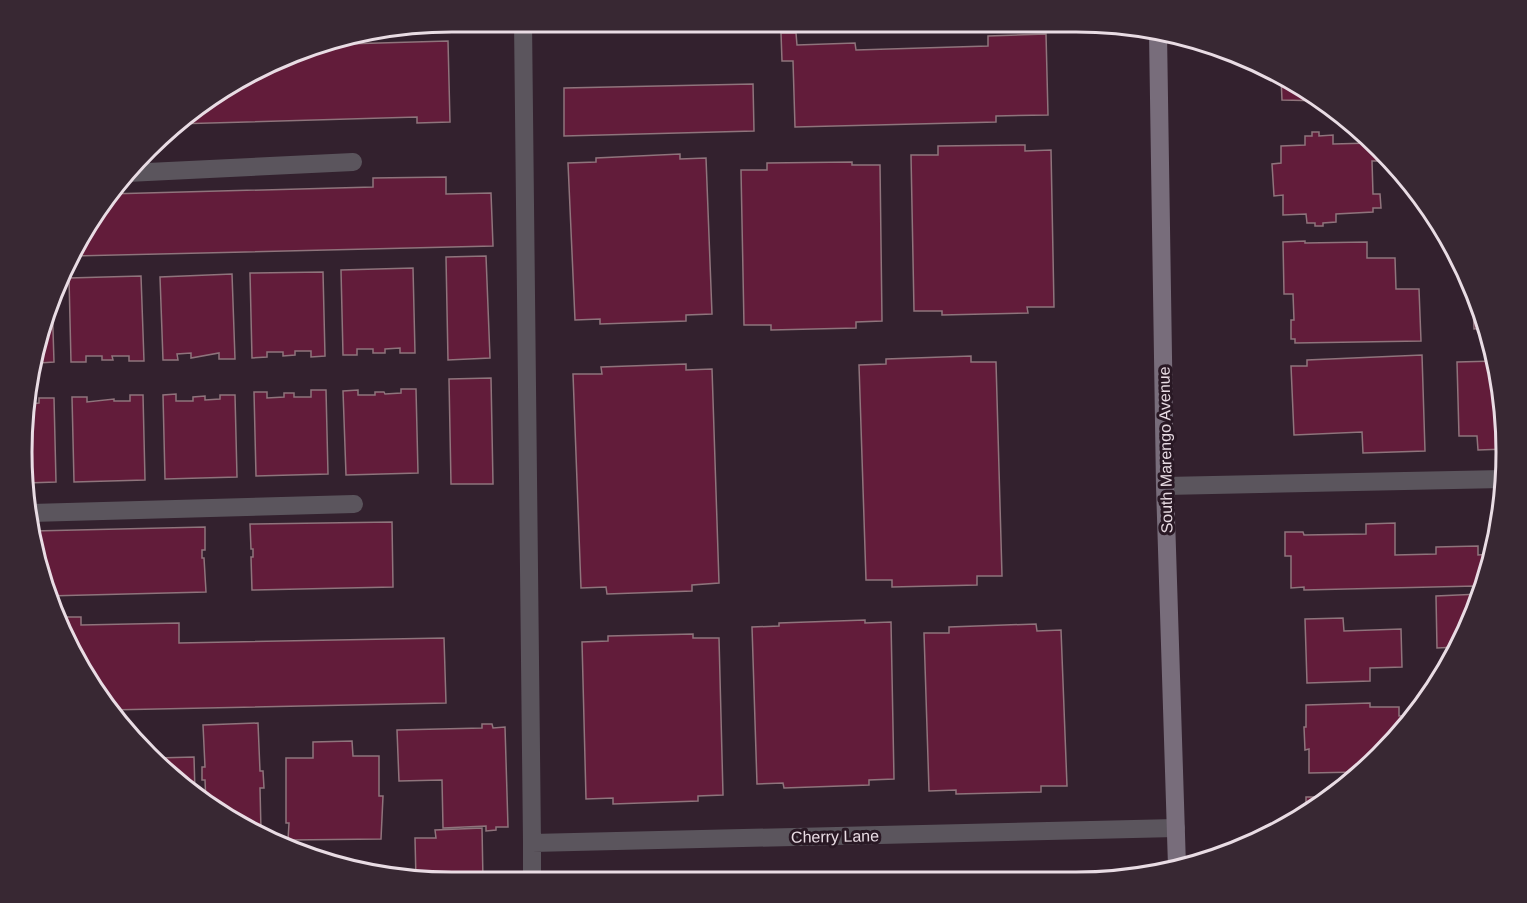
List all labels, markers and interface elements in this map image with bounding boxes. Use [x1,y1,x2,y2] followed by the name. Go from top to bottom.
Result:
[1156,366,1175,534] street label: South Marengo Avenue
[791,827,879,846] street label: Cherry Lane

